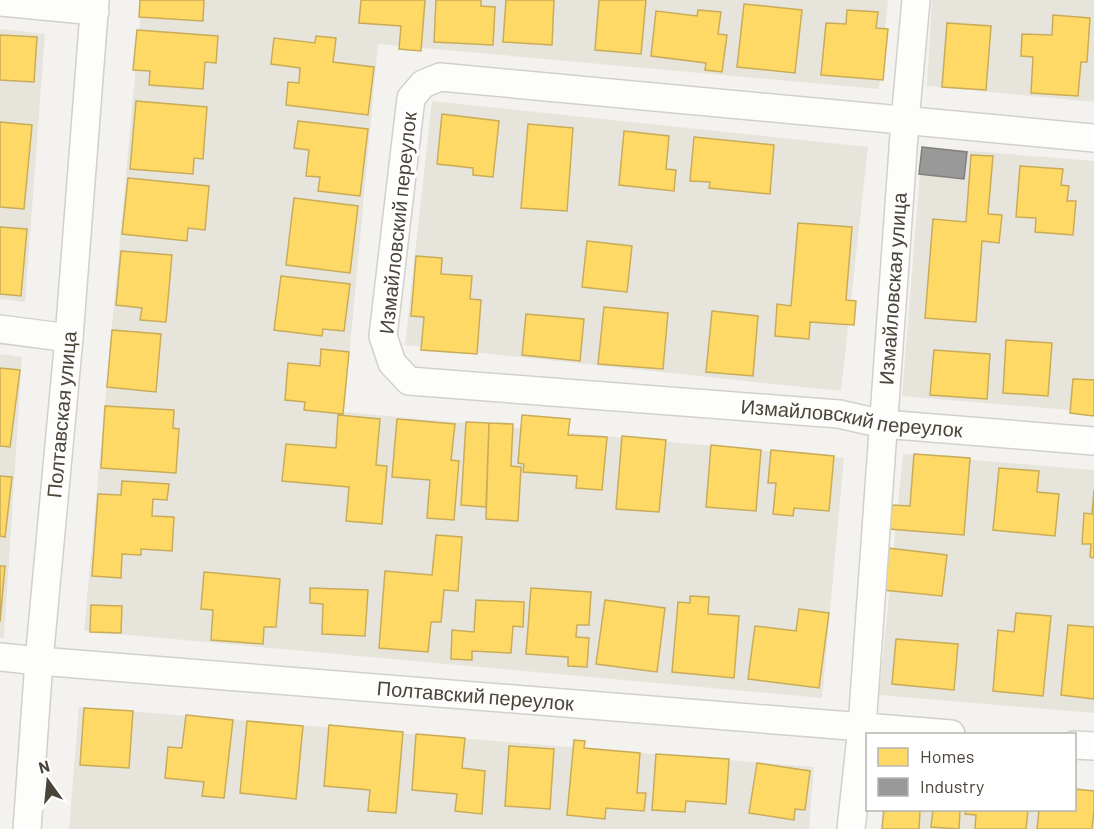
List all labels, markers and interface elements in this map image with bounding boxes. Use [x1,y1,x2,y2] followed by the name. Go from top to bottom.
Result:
[373,110,421,335] street label: Измайловский переулок
[873,191,911,386] street label: Измайловская улица
[41,329,81,499] street label: Полтавская улица
[740,393,964,441] street label: Измайловский переулок
[376,675,575,715] street label: Полтавский переулок
[866,733,1076,811] legend
[920,745,974,767] text: Homes
[18,751,78,811] north arrow
[36,755,52,777] text: N
[920,775,984,797] text: Industry

